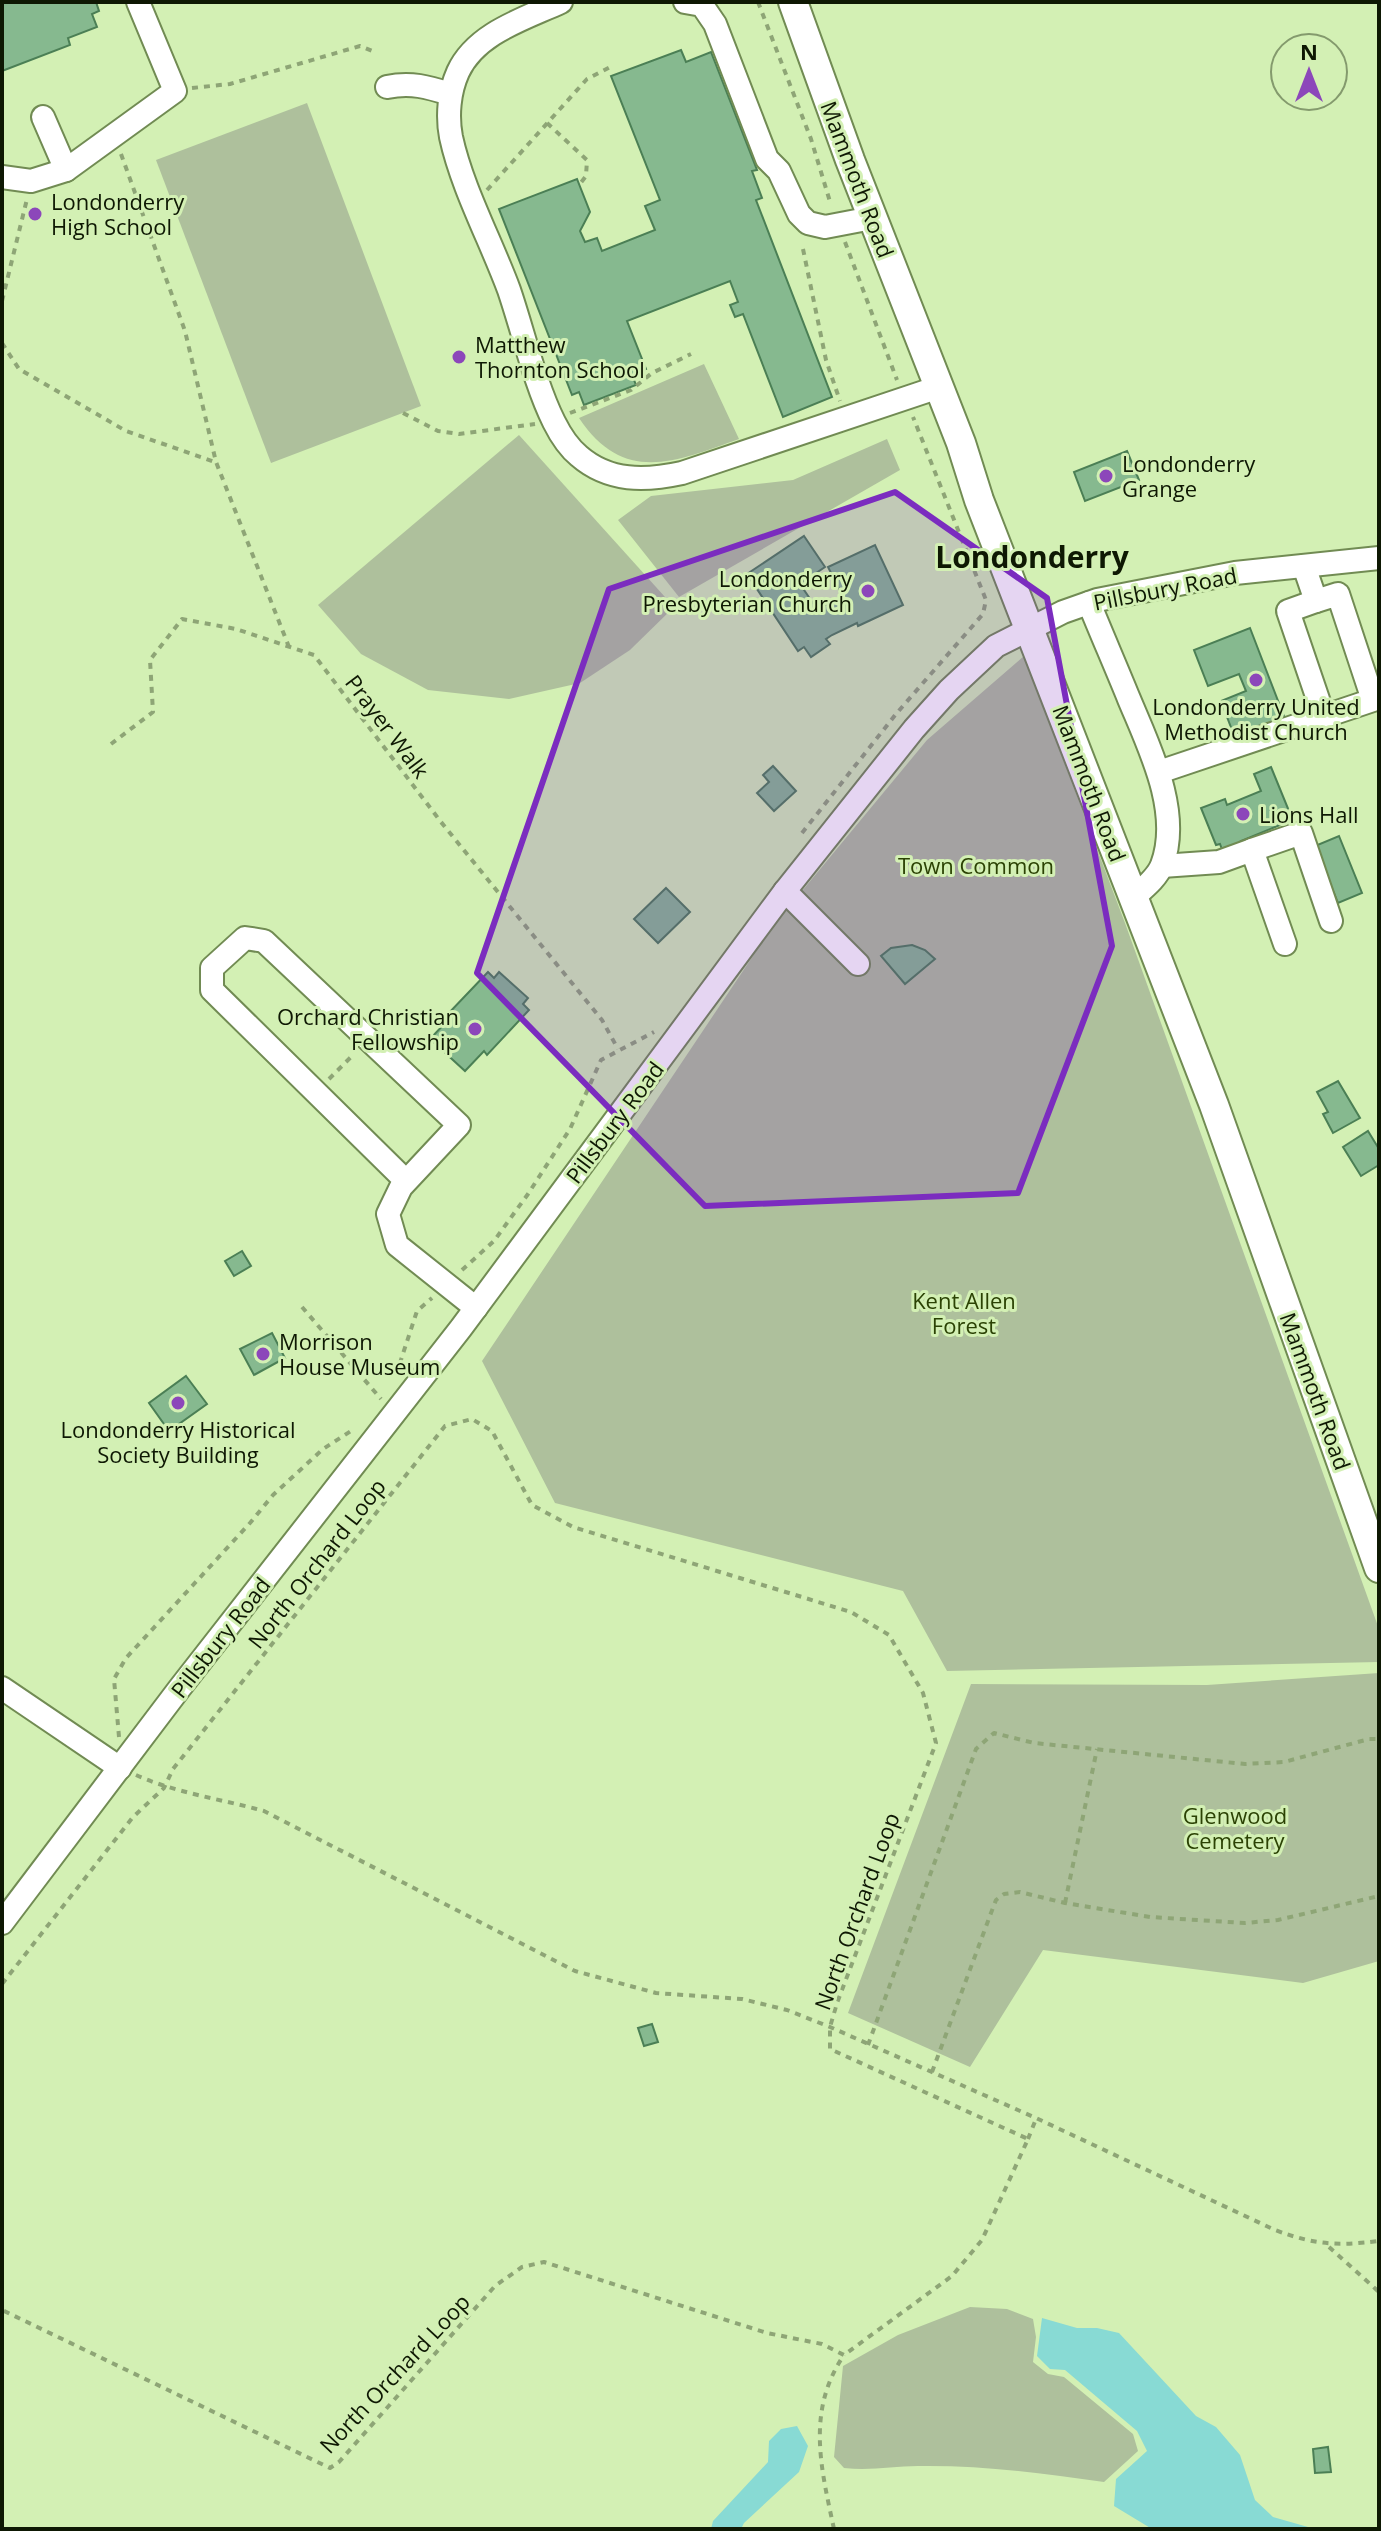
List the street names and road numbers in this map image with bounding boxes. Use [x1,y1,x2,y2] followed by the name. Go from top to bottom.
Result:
[814,96,902,262] street label: Mammoth Road
[1091,559,1239,617] street label: Pillsbury Road
[339,668,437,784] street label: Prayer Walk
[1046,700,1134,866] street label: Mammoth Road
[558,1055,670,1189] street label: Pillsbury Road
[1274,1308,1358,1474] street label: Mammoth Road
[240,1472,392,1654] street label: North Orchard Loop
[163,1570,277,1704] street label: Pillsbury Road
[806,1808,906,2014] street label: North Orchard Loop
[312,2287,476,2459] street label: North Orchard Loop

